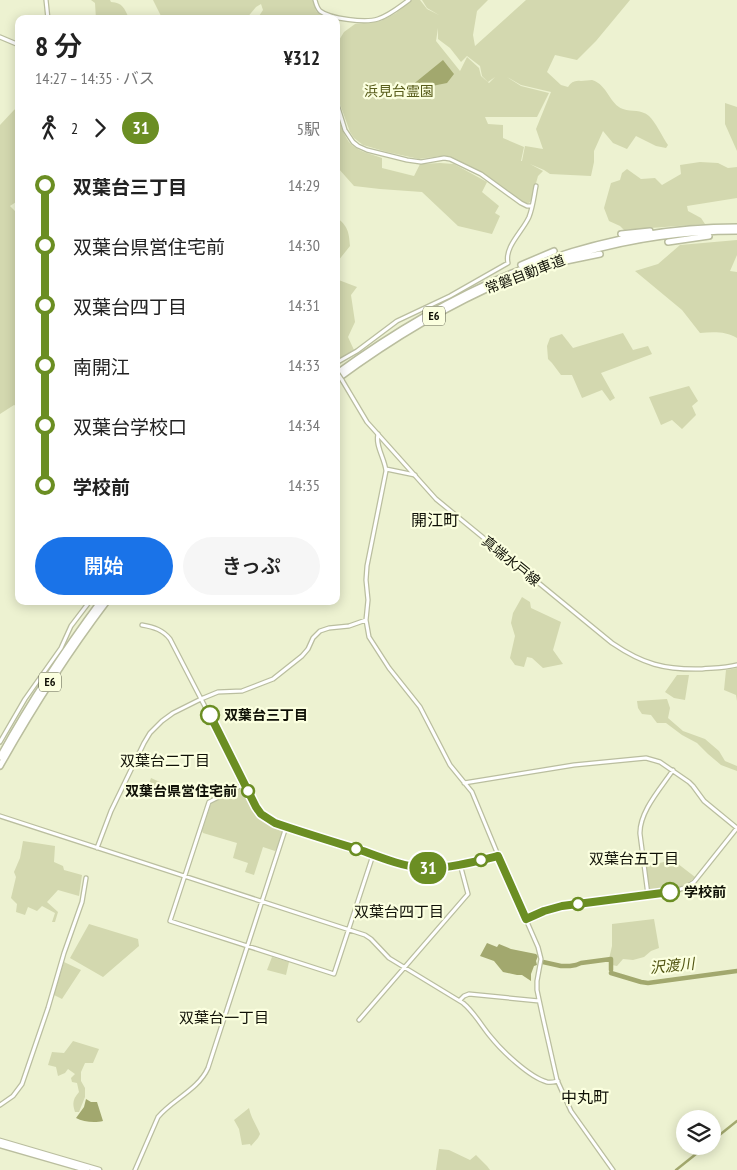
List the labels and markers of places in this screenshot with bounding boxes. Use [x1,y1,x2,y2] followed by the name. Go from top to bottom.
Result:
[200,705,220,725] marker: 双葉台三丁目
[224,706,308,724] place label: 双葉台三丁目
[125,782,237,800] place label: 双葉台県営住宅前
[241,784,255,798] marker: 双葉台県営住宅前
[349,842,363,856] unlabelled marker
[474,853,488,867] unlabelled marker
[660,882,680,902] marker: 学校前
[684,883,726,901] place label: 学校前
[571,897,585,911] unlabelled marker

